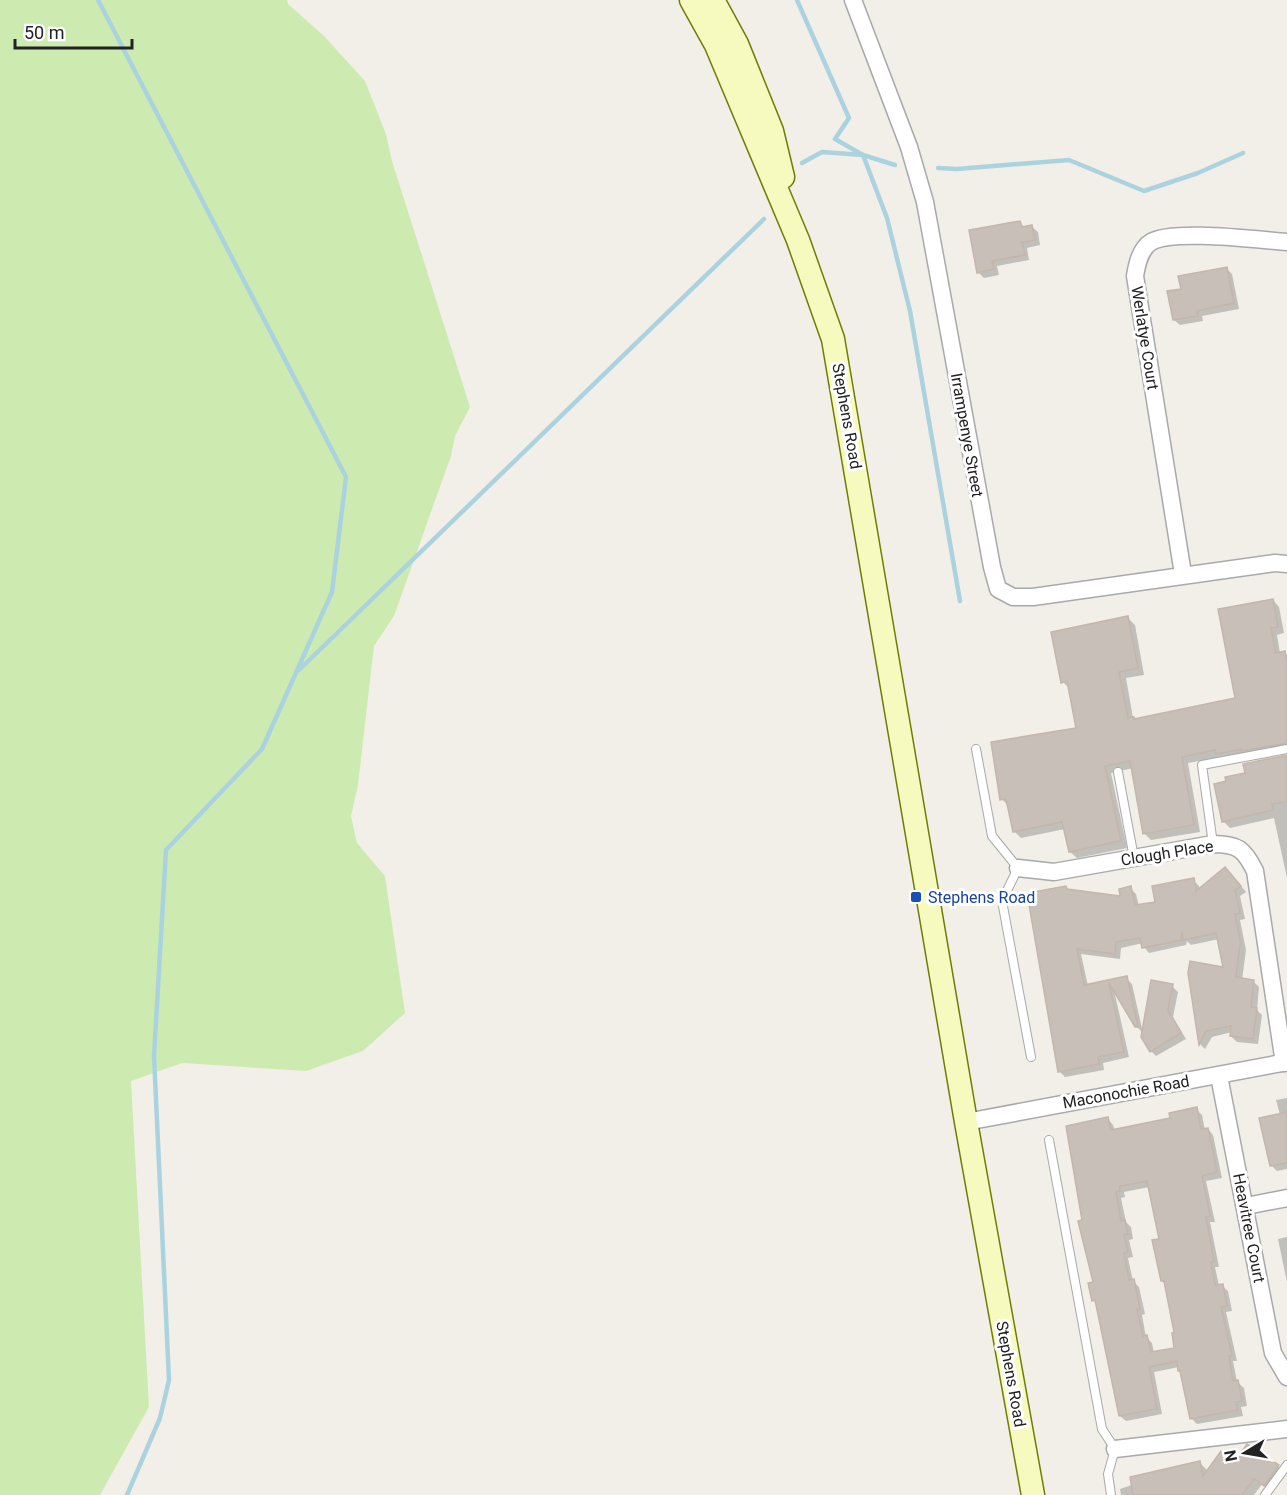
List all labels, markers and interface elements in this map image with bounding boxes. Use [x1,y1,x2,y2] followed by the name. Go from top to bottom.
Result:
[15,12,132,50] scale bar
[24,22,64,43] text: 50 m
[1127,285,1163,391] street label: Werlatye Court
[828,362,866,470] street label: Stephens Road
[947,371,987,499] street label: Irrampenye Street
[1119,836,1215,870] street label: Clough Place
[928,888,1035,907] place label: Stephens Road
[909,890,923,904] marker: Stephens Road
[1061,1071,1191,1113] street label: Maconochie Road
[1229,1172,1269,1284] street label: Heavitree Court
[992,1320,1030,1428] street label: Stephens Road
[1215,1423,1275,1483] north arrow
[1220,1448,1241,1463] text: N

